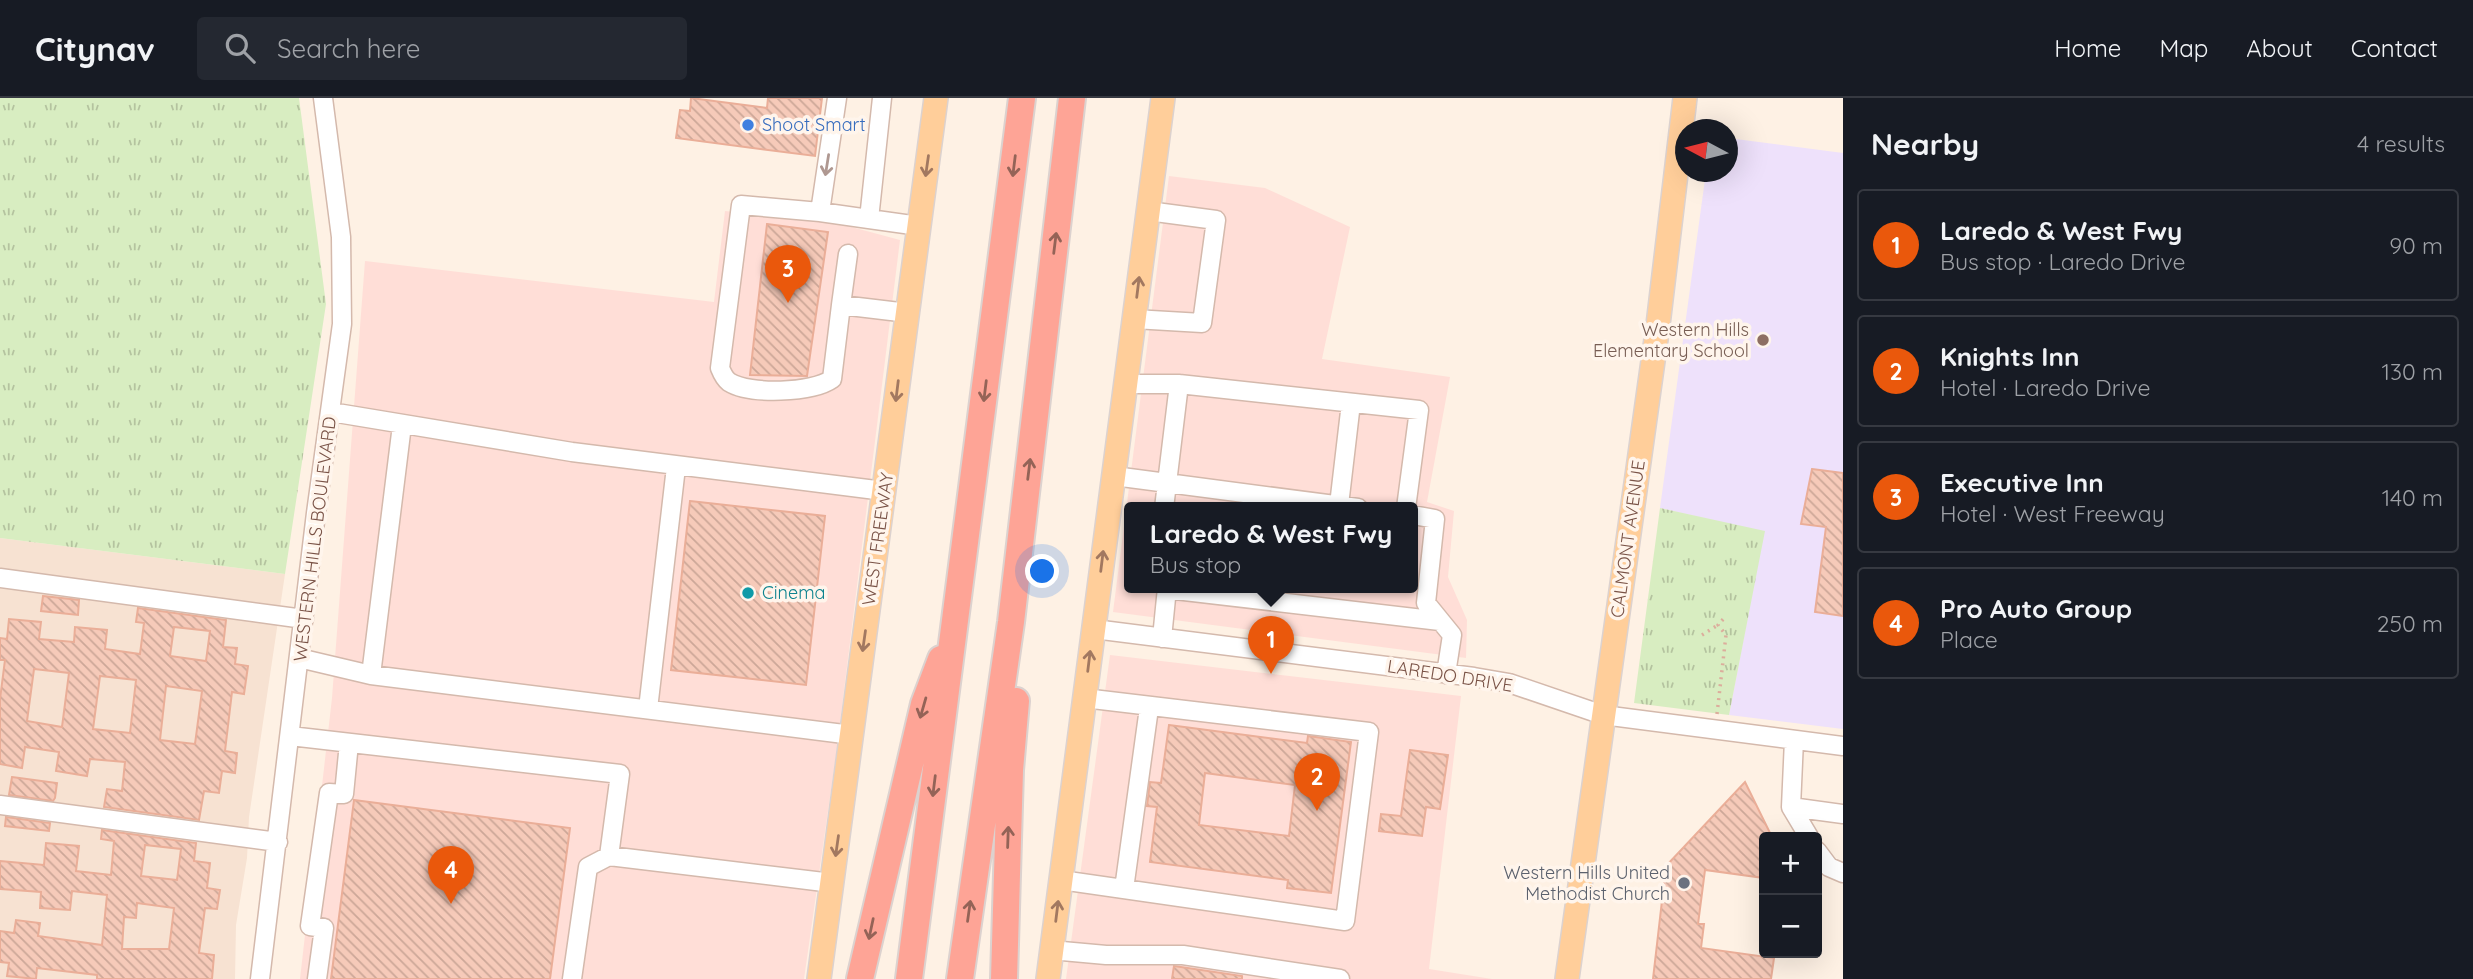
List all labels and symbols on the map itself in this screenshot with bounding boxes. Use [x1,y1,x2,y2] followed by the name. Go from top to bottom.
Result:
[762,113,866,136] place label: Shoot Smart
[740,117,756,133] marker: Shoot Smart
[1675,119,1738,182] north arrow
[820,154,833,176] one-way arrow
[921,154,934,177] one-way arrow
[1007,154,1020,177] one-way arrow
[1049,233,1062,255] one-way arrow
[765,245,811,303] pin: 3
[1132,276,1145,299] one-way arrow
[1593,318,1749,362] place label: Western Hills Elementary School
[1755,332,1771,348] marker: Western Hills Elementary School
[891,379,904,402] one-way arrow
[978,380,991,402] one-way arrow
[288,415,341,663] street label: WESTERN HILLS BOULEVARD
[1023,459,1036,481] one-way arrow
[1605,459,1650,619] street label: CALMONT AVENUE
[857,471,898,607] street label: WEST FREEWAY
[1096,551,1109,573] one-way arrow
[1025,554,1059,588] your location
[762,581,826,604] place label: Cinema
[740,585,756,601] marker: Cinema
[1248,616,1294,674] pin: 1
[858,629,871,652] one-way arrow
[1083,651,1096,673] one-way arrow
[1386,654,1515,697] street label: LAREDO DRIVE
[916,696,929,719] one-way arrow
[1294,753,1340,811] pin: 2
[928,774,941,797] one-way arrow
[1001,826,1014,849] one-way arrow
[831,834,844,857] one-way arrow
[428,846,474,904] pin: 4
[1503,861,1670,905] place label: Western Hills United Methodist Church
[1676,875,1692,891] marker: Western Hills United Methodist Church
[1050,900,1063,923] one-way arrow
[963,901,976,923] one-way arrow
[863,918,876,940] one-way arrow

